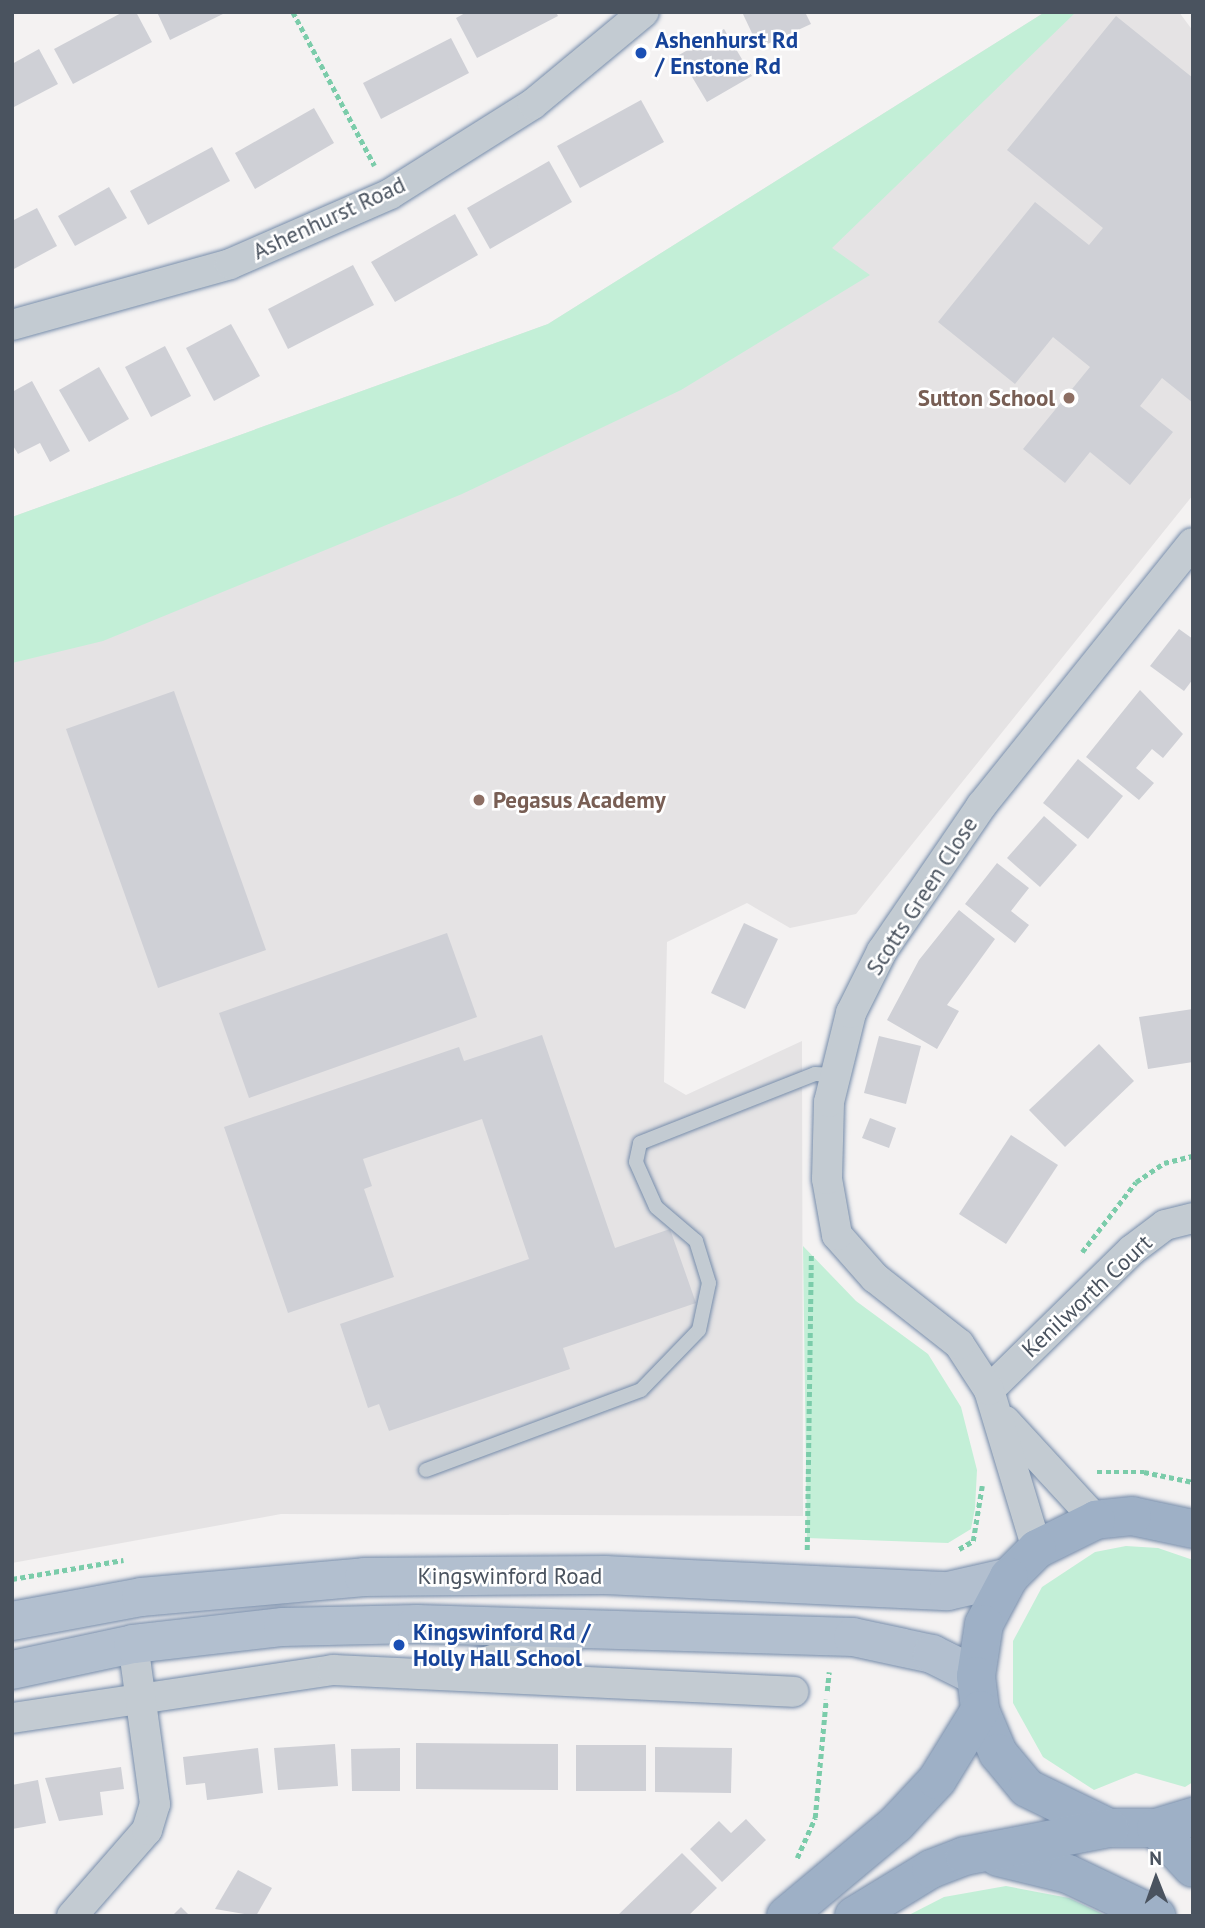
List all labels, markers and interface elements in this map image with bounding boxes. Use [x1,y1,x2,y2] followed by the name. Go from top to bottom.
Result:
[655,26,798,80] place label: Ashenhurst Rd / Enstone Rd
[633,45,649,61] marker: Ashenhurst Rd / Enstone Rd
[248,171,410,265] street label: Ashenhurst Road
[918,384,1055,412] place label: Sutton School
[1061,390,1077,406] marker: Sutton School
[493,786,667,814] place label: Pegasus Academy
[471,792,487,808] marker: Pegasus Academy
[861,812,983,980] street label: Scotts Green Close
[1016,1229,1158,1363] street label: Kenilworth Court
[418,1562,602,1590] street label: Kingswinford Road
[413,1618,591,1672] place label: Kingswinford Rd / Holly Hall School
[391,1637,407,1653] marker: Kingswinford Rd / Holly Hall School
[1121,1844,1191,1914] north arrow
[1149,1846,1162,1870] text: N

